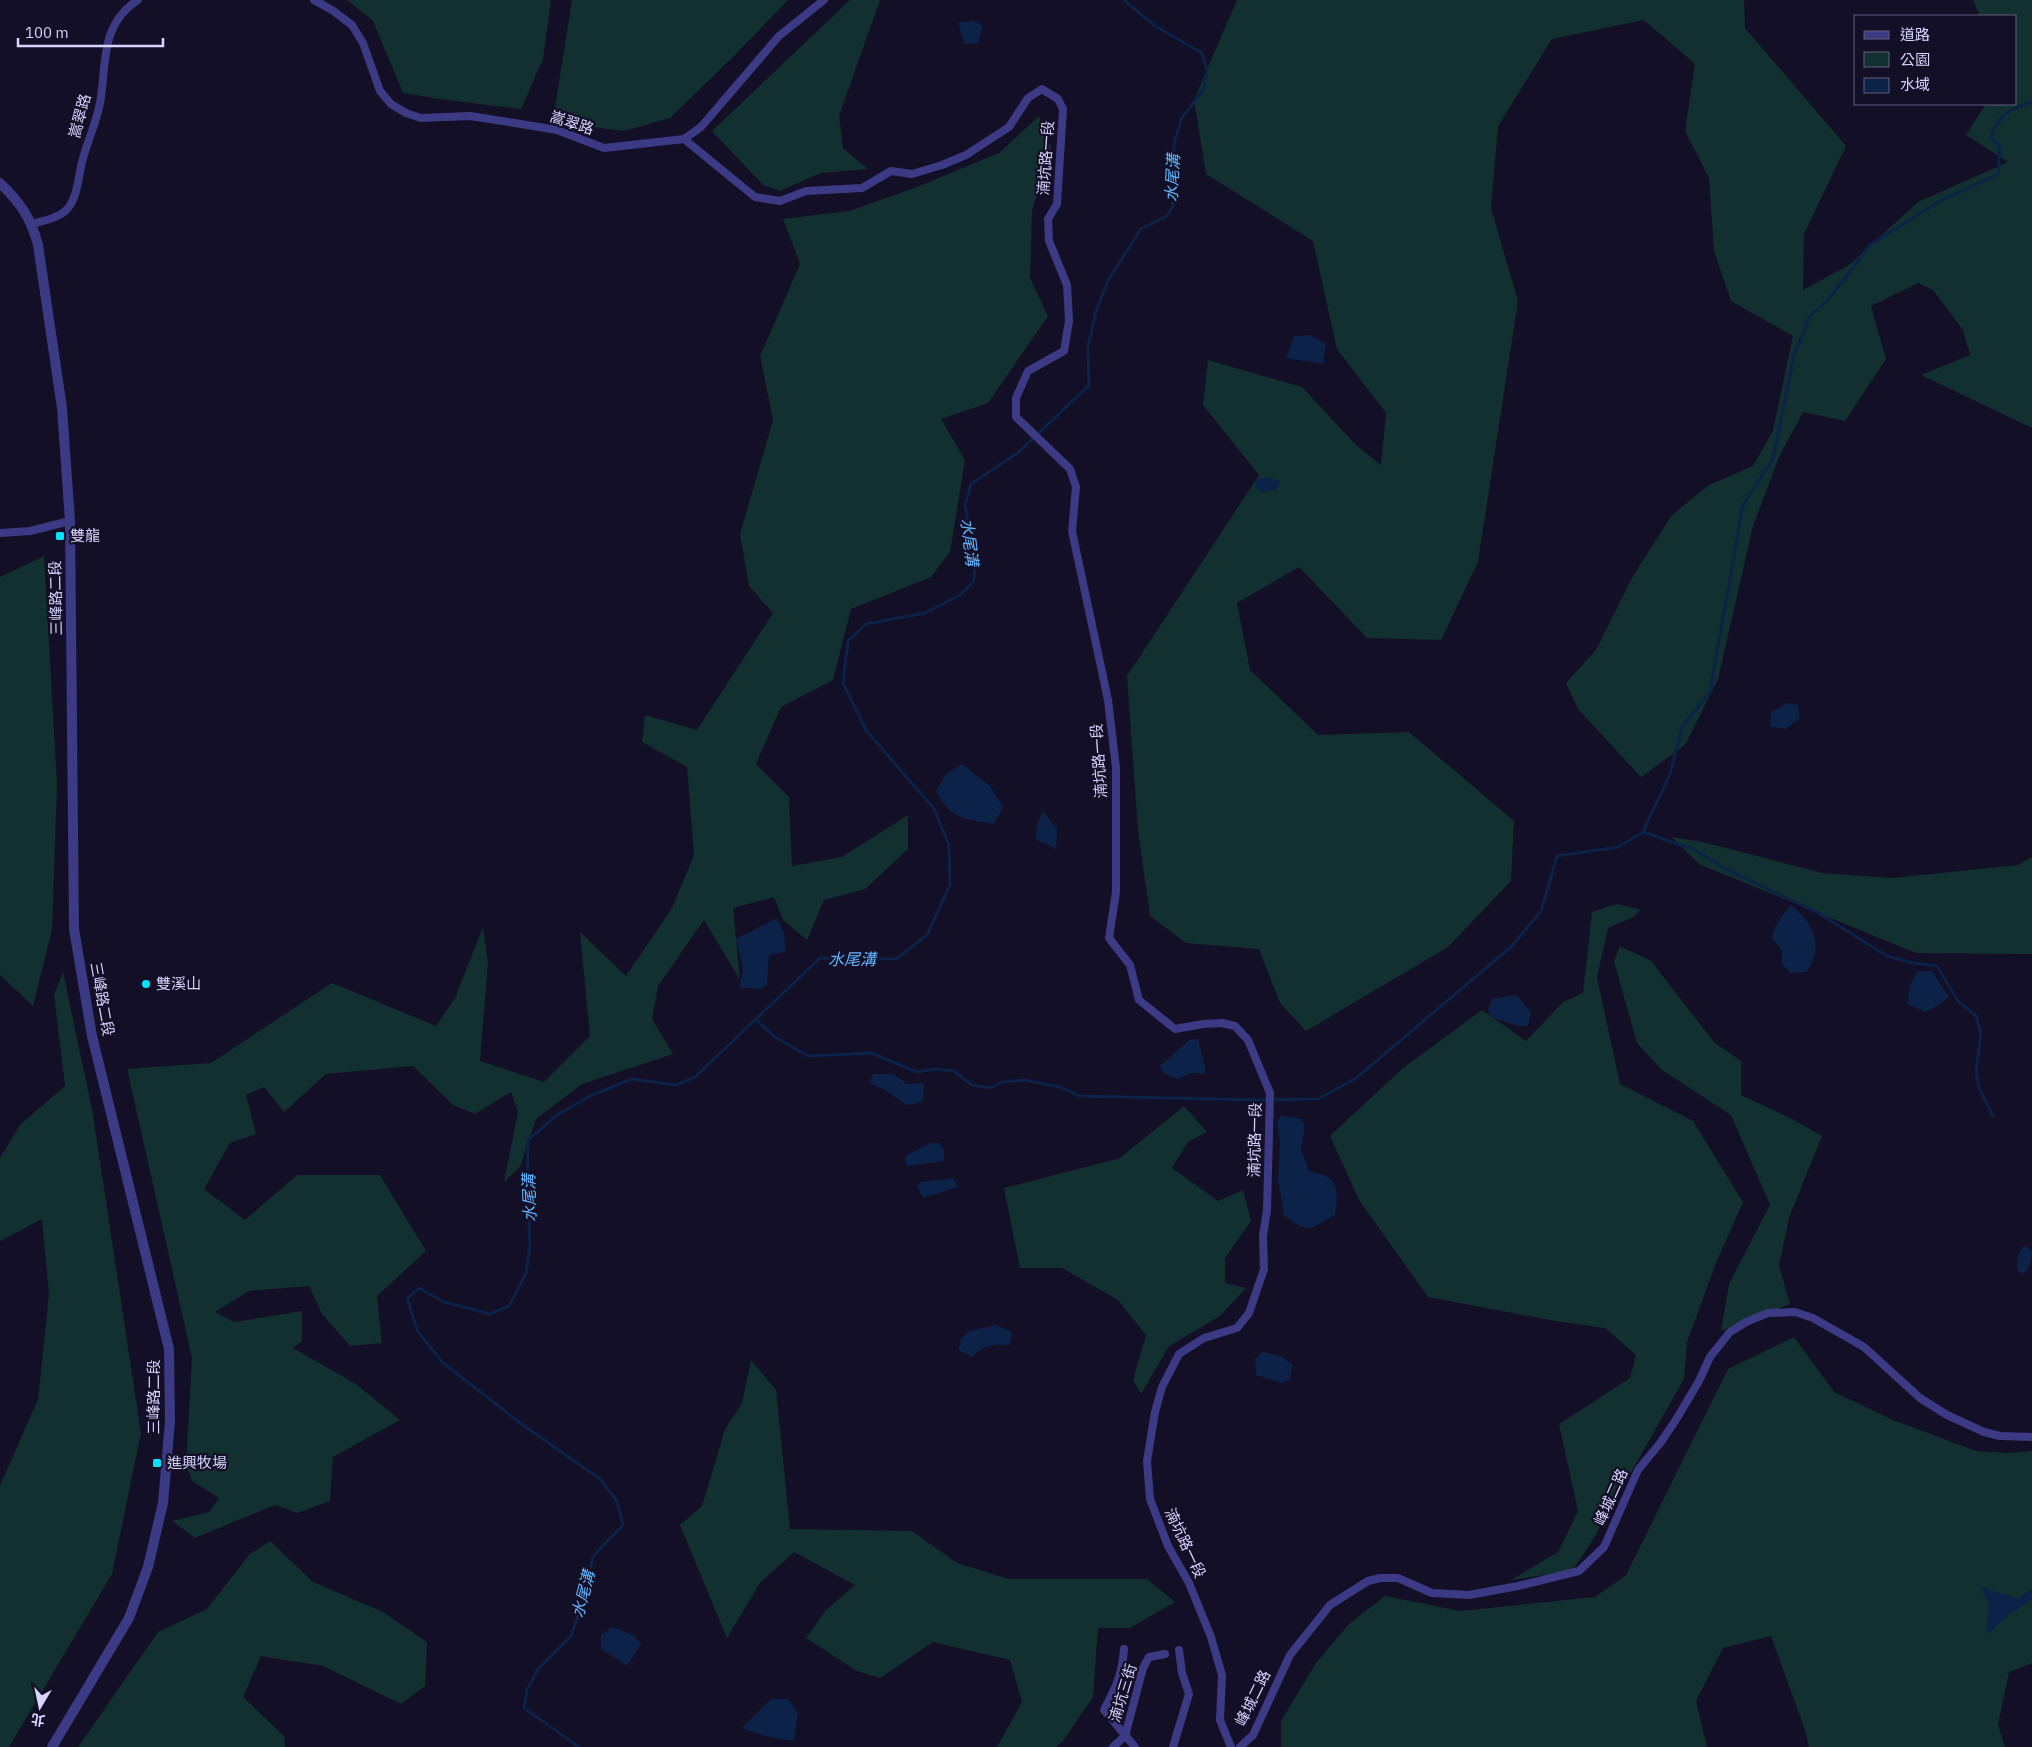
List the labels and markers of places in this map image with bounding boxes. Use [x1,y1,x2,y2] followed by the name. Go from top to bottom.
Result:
[70,526,100,545] place label: 雙龍
[54,530,66,542] marker: 雙龍
[156,974,201,993] place label: 雙溪山
[140,978,152,990] marker: 雙溪山
[167,1453,227,1472] place label: 進興牧場
[151,1457,163,1469] marker: 進興牧場

